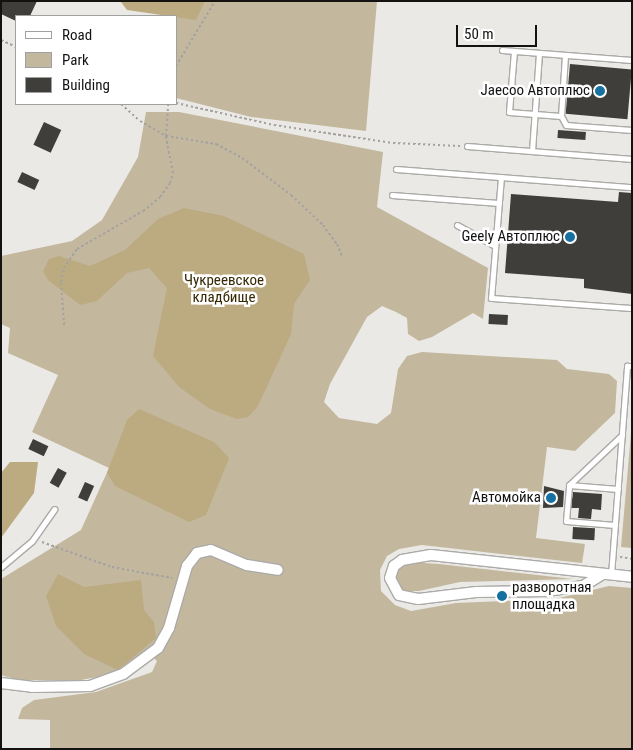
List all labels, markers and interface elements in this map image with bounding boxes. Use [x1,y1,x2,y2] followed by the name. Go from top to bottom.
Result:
[15,15,178,105] legend
[458,15,539,47] scale bar
[464,25,494,43] text: 50 m
[62,26,92,44] text: Road
[62,51,89,69] text: Park
[62,76,110,94] text: Building
[481,82,590,100] place label: Jaecoo Автоплюс
[594,85,606,97] marker: Jaecoo Автоплюс
[461,228,560,246] place label: Geely Автоплюс
[564,231,576,243] marker: Geely Автоплюс
[184,271,264,306] park label: Чукреевское кладбище
[472,489,541,507] place label: Автомойка
[545,492,557,504] marker: Автомойка
[512,578,592,613] place label: разворотная площадка
[496,590,508,602] marker: разворотная площадка

